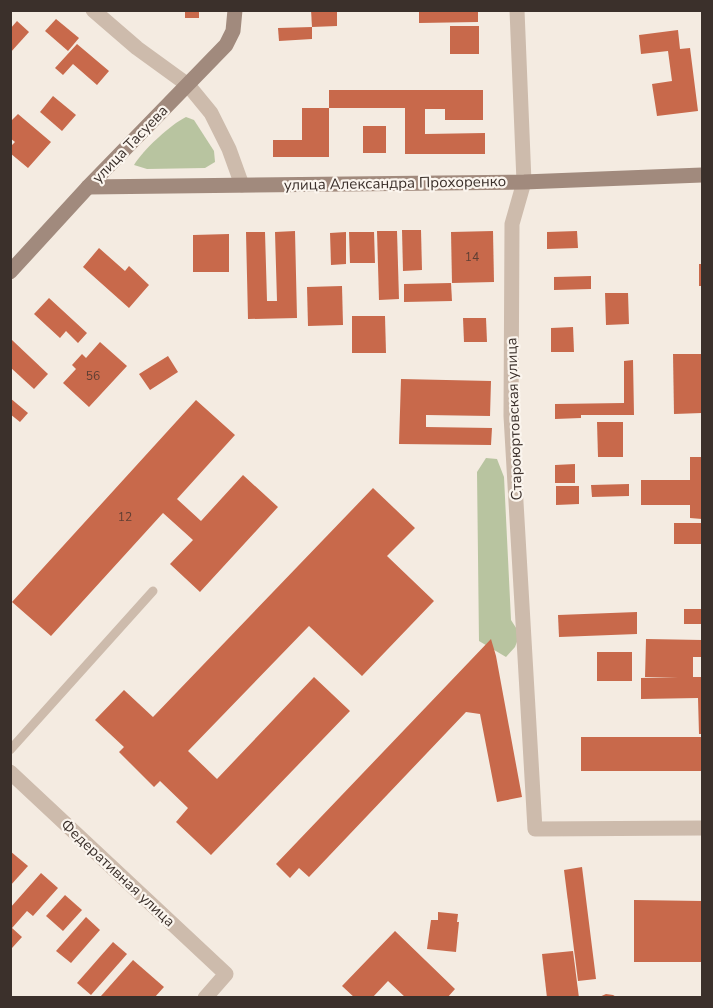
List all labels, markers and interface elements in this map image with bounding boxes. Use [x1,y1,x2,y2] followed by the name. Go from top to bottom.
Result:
[88,101,172,187] street label: улица Тасуева
[284,171,506,195] street label: улица Александра Прохоренко
[465,249,479,265] house number: 14
[501,337,527,501] street label: Староюртовская улица
[86,368,100,384] house number: 56
[118,509,132,525] house number: 12
[57,815,179,931] street label: Федеративная улица

